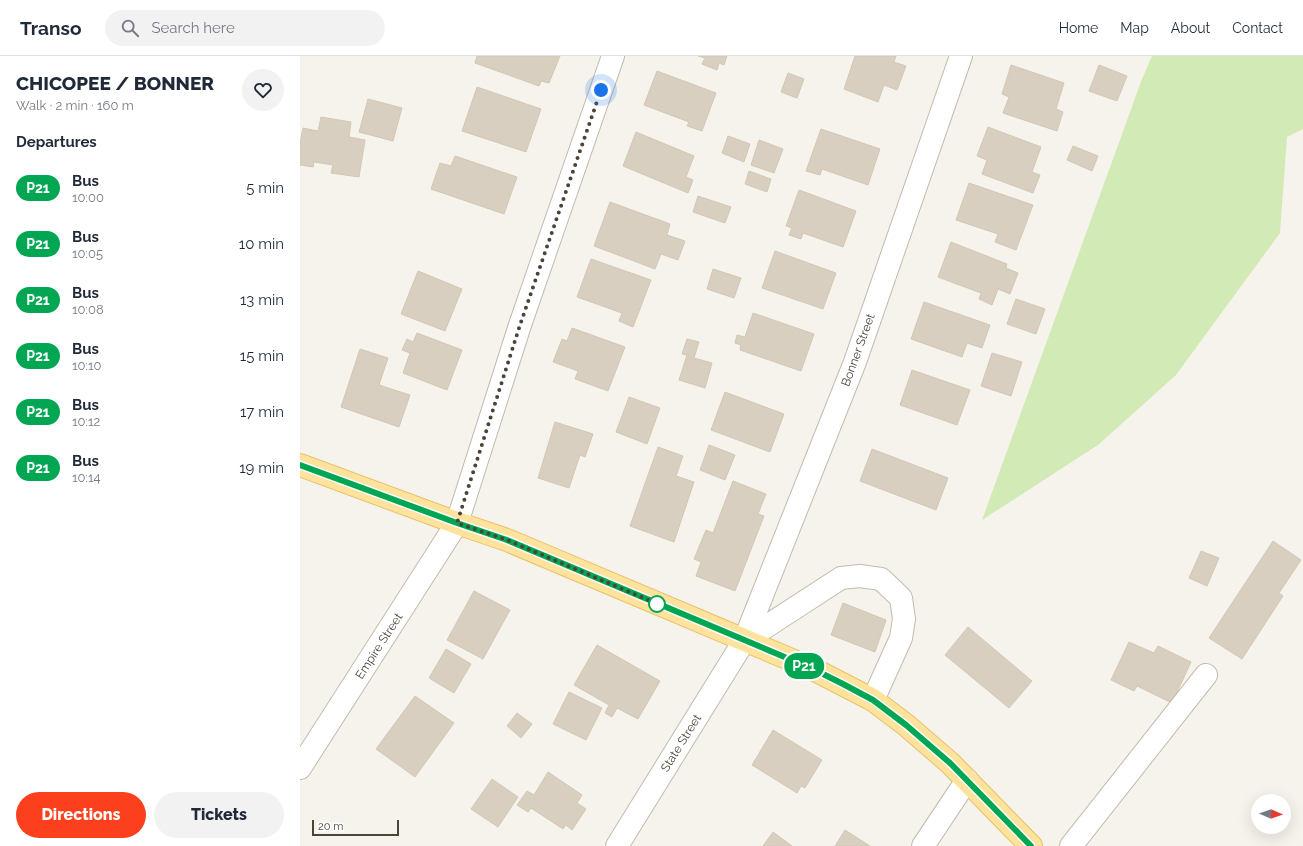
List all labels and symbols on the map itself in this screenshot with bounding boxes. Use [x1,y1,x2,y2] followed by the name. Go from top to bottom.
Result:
[591,80,611,100] your location
[838,312,878,388] street label: Bonner Street
[648,595,666,613] unlabelled marker
[353,610,405,682] street label: Empire Street
[781,653,827,679] line badge: P21
[658,712,704,774] street label: State Street
[1251,794,1291,834] north arrow
[312,818,399,837] scale bar

